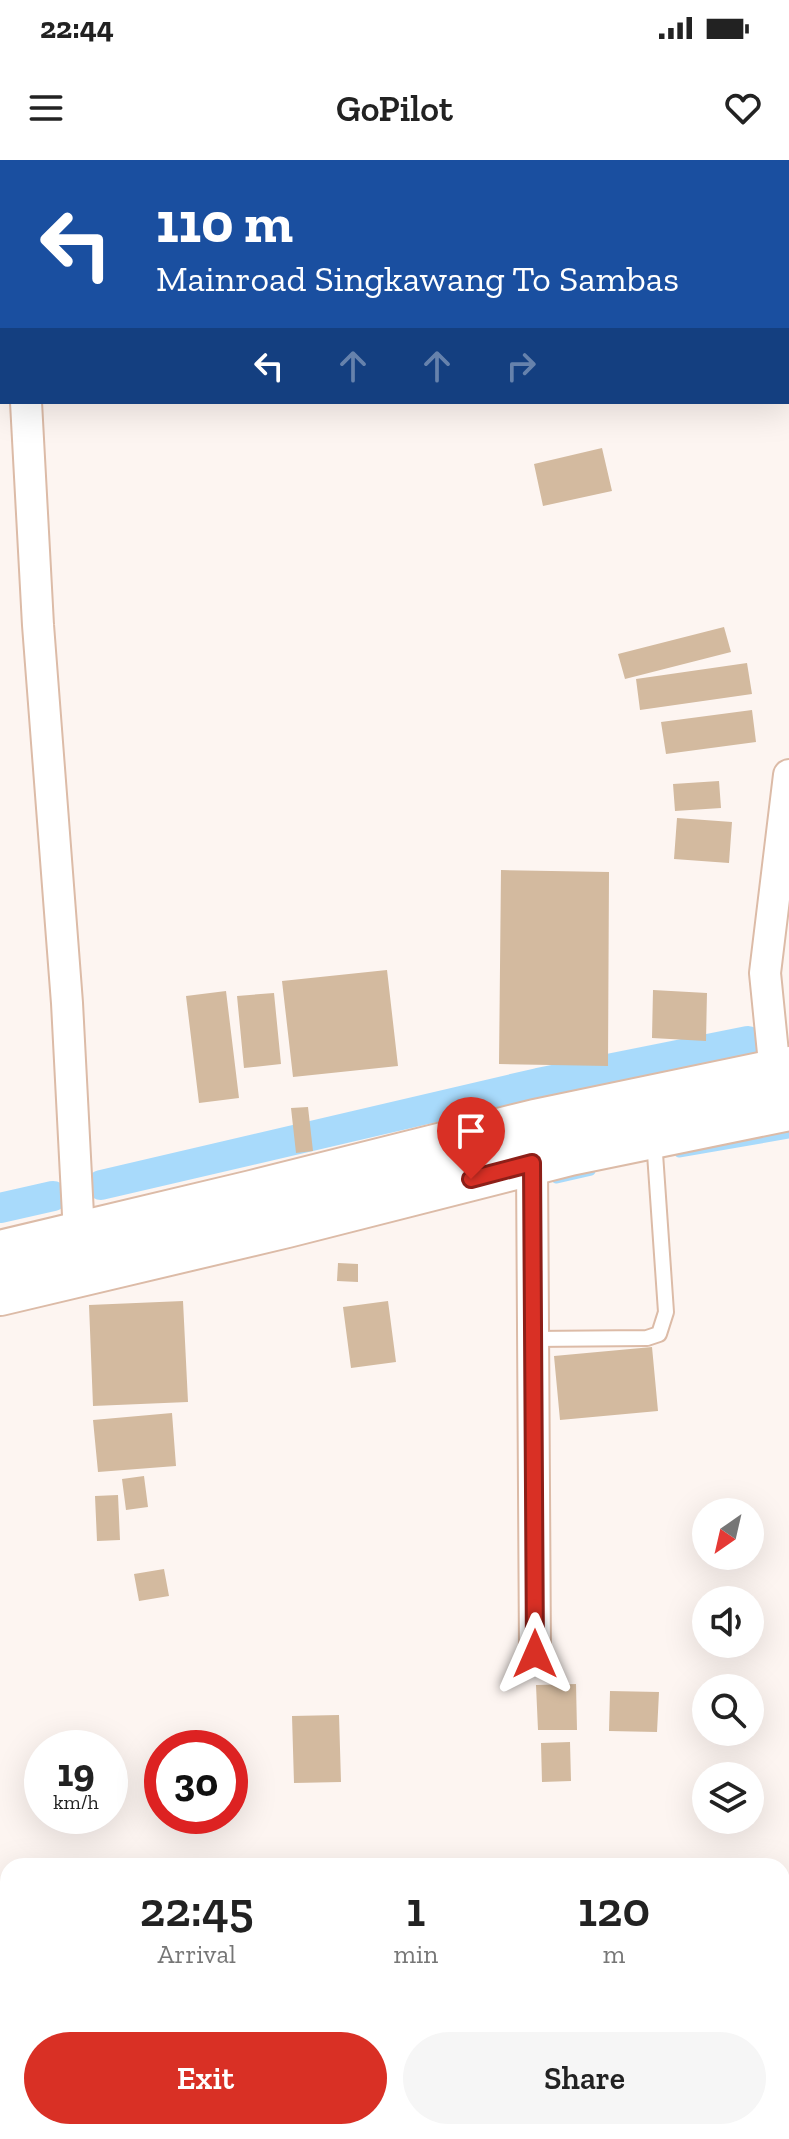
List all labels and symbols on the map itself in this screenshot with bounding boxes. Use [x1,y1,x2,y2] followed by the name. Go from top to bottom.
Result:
[437,1097,505,1179] pin
[692,1498,764,1570] north arrow
[493,1612,577,1696] position arrow
[144,1730,248,1834] speed limit sign: 30

